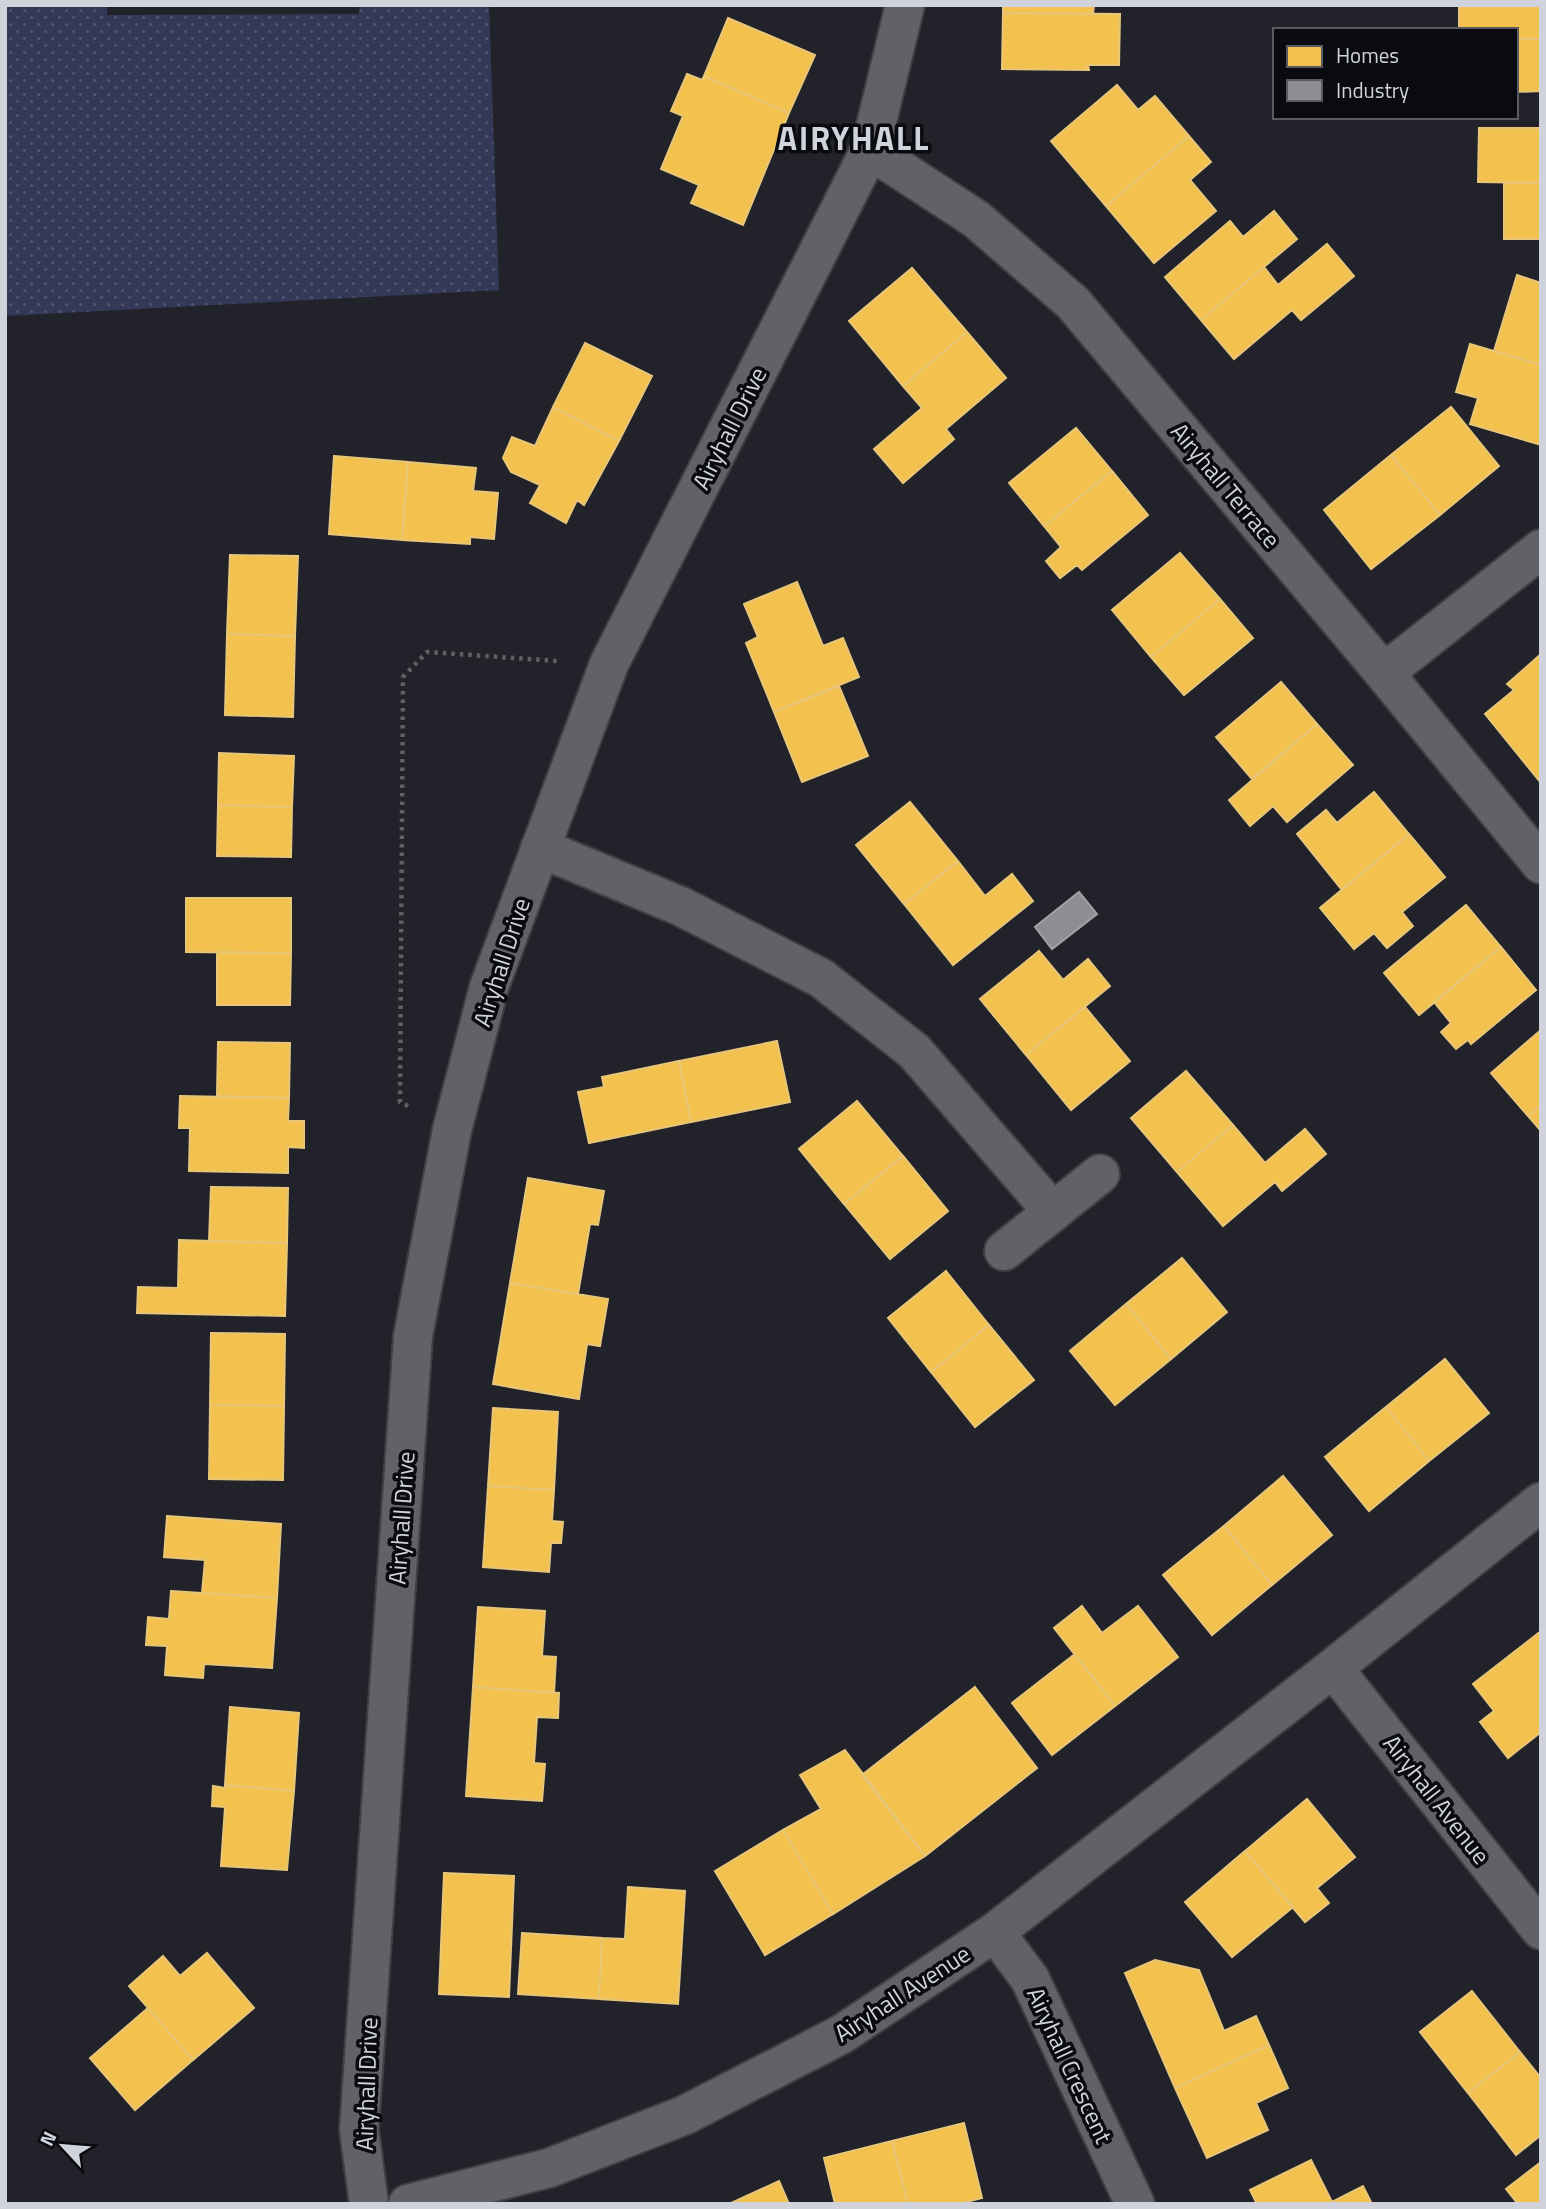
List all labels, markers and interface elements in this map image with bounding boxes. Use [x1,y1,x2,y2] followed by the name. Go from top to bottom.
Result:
[1273,28,1518,119] legend
[1336,39,1399,71] text: Homes
[1336,74,1409,106] text: Industry
[778,114,930,162] district label: AIRYHALL
[683,360,775,496] street label: Airyhall Drive
[1163,414,1289,556] street label: Airyhall Terrace
[463,893,539,1031] street label: Airyhall Drive
[378,1450,424,1586] street label: Airyhall Drive
[1375,1727,1499,1871] street label: Airyhall Avenue
[827,1935,977,2051] street label: Airyhall Avenue
[1018,1981,1122,2150] street label: Airyhall Crescent
[346,2017,386,2151] street label: Airyhall Drive
[28,2111,98,2181] north arrow
[31,2126,63,2151] text: N

